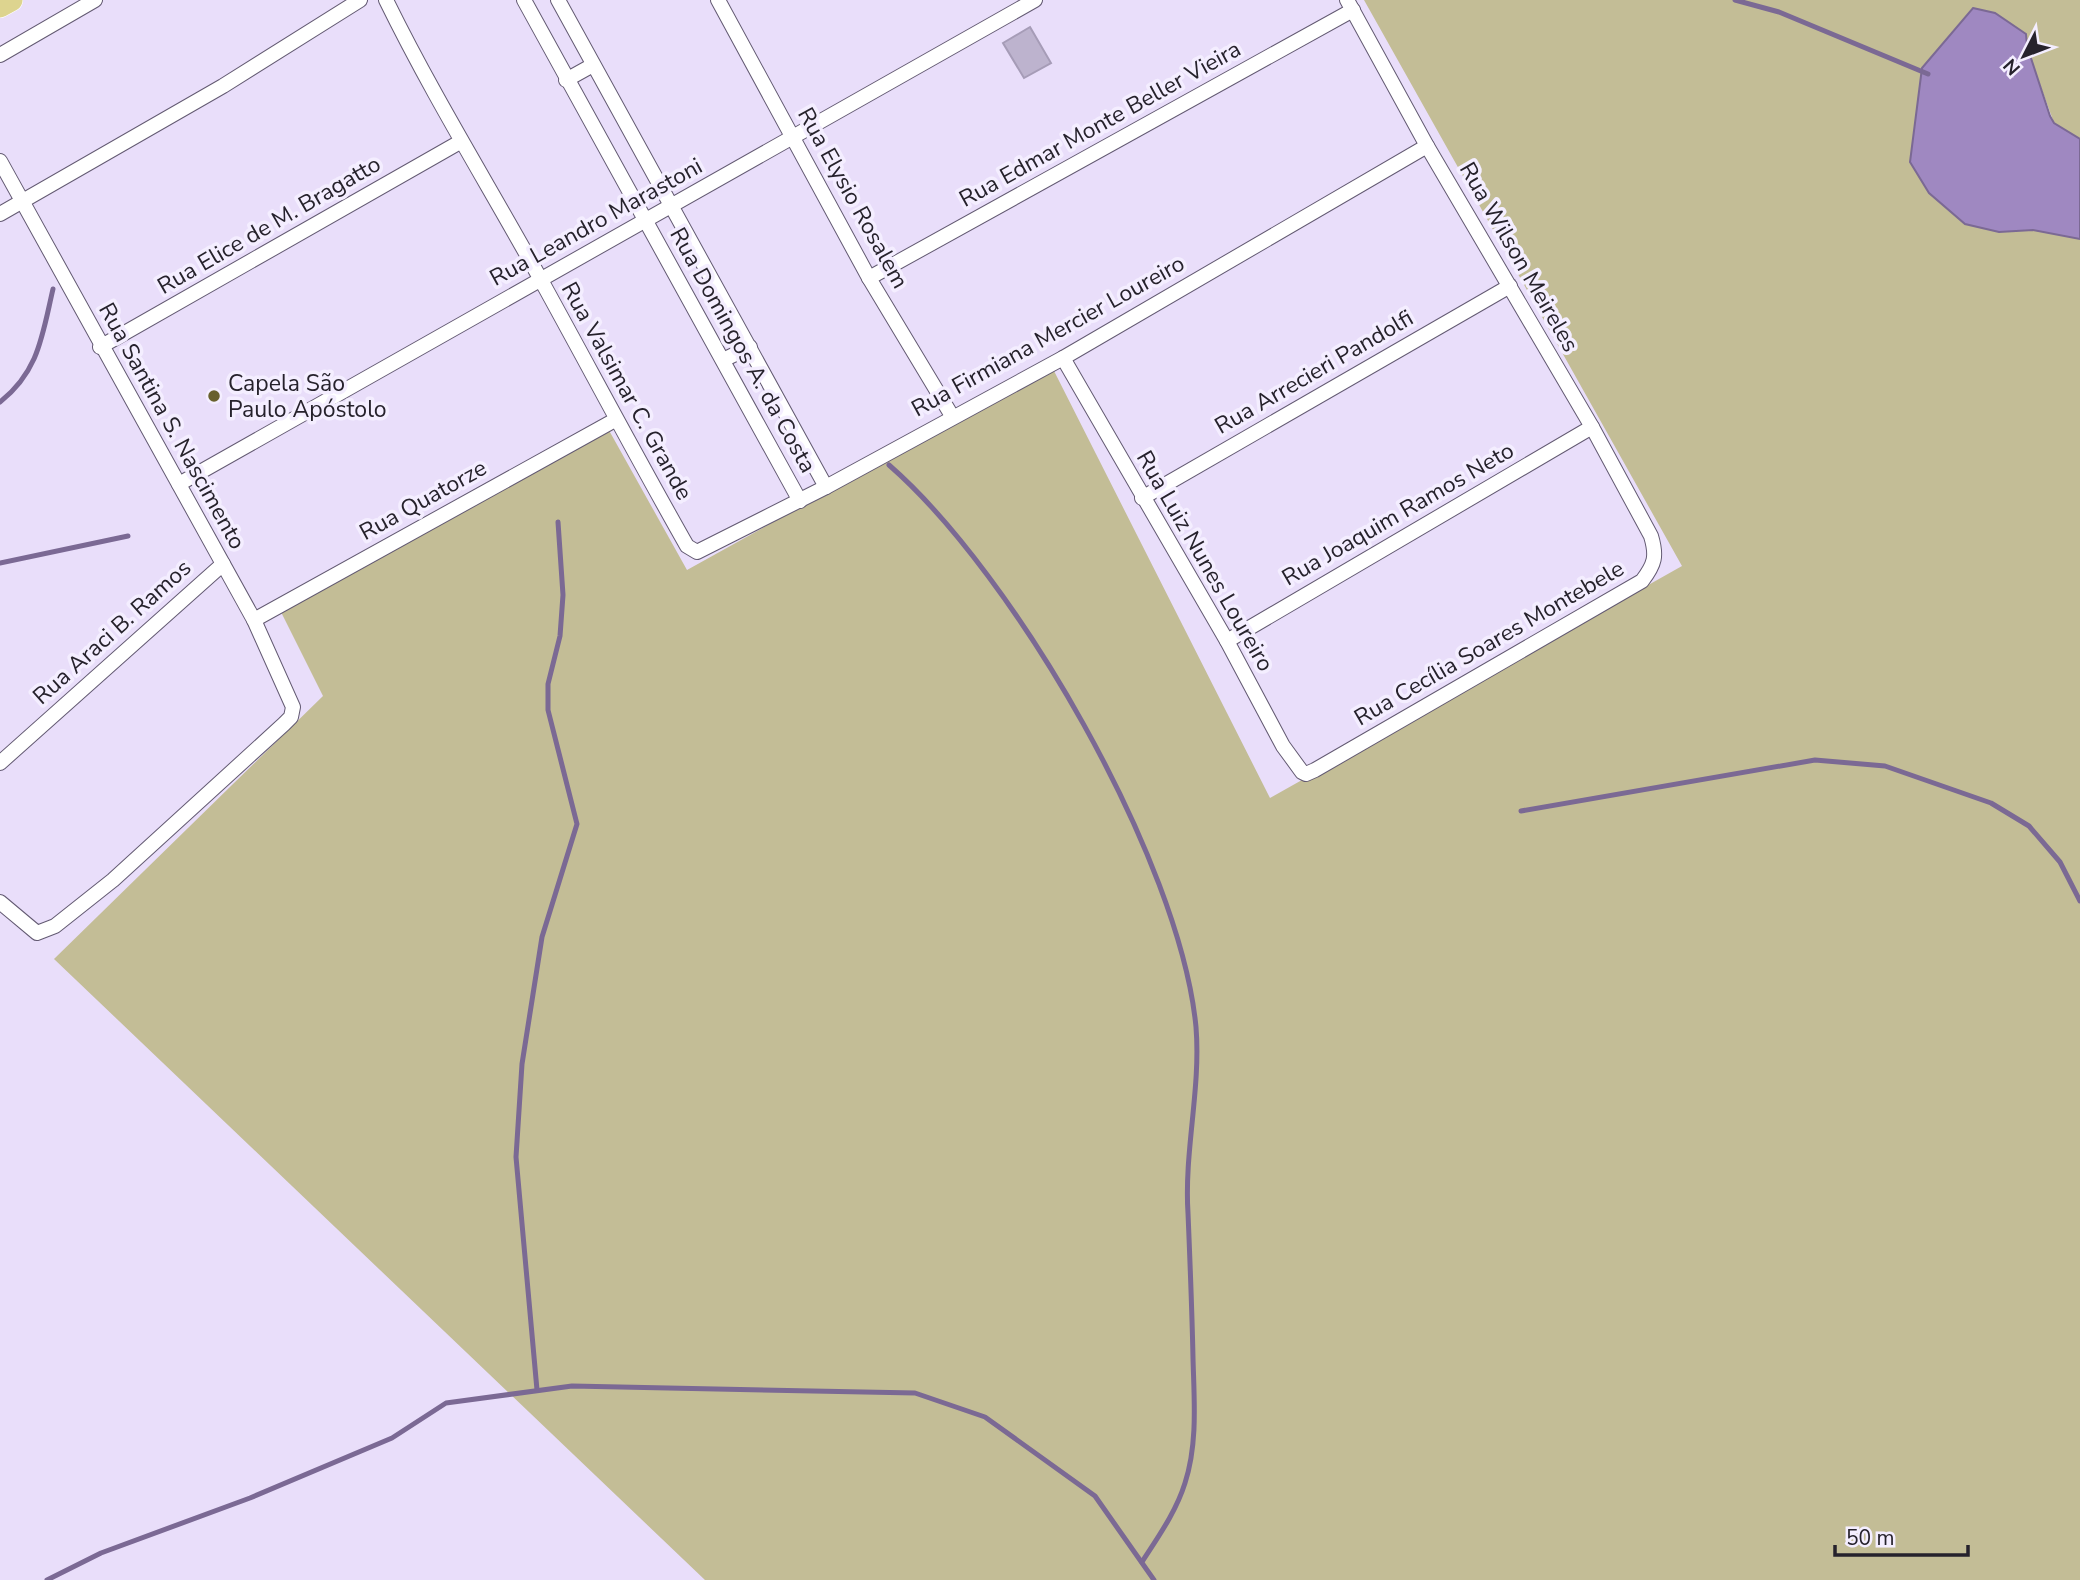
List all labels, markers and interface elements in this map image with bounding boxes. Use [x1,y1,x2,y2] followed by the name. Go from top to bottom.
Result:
[1989,21,2059,91] north arrow
[954,33,1246,215] street label: Rua Edmar Monte Beller Vieira
[1998,53,2027,81] text: N
[790,102,916,294] street label: Rua Elysio Rosalem
[152,148,386,302] street label: Rua Elice de M. Bragatto
[484,151,708,293] street label: Rua Leandro Marastoni
[1452,157,1586,357] street label: Rua Wilson Meireles
[663,222,823,478] street label: Rua Domingos A. da Costa
[906,248,1190,424] street label: Rua Firmiana Mercier Loureiro
[554,276,700,506] street label: Rua Valsimar C. Grande
[91,297,253,555] street label: Rua Santina S. Nascimento
[1209,302,1419,442] street label: Rua Arrecieri Pandolfi
[228,368,387,425] place label: Capela São Paulo Apóstolo
[206,388,222,404] marker: Capela São Paulo Apóstolo
[1276,435,1520,593] street label: Rua Joaquim Ramos Neto
[1129,445,1281,677] street label: Rua Luiz Nunes Loureiro
[354,452,492,548] street label: Rua Quatorze
[26,553,198,711] street label: Rua Araci B. Ramos
[1349,553,1629,733] street label: Rua Cecília Soares Montebele
[1835,1514,1968,1558] scale bar
[1846,1524,1895,1552] text: 50 m

